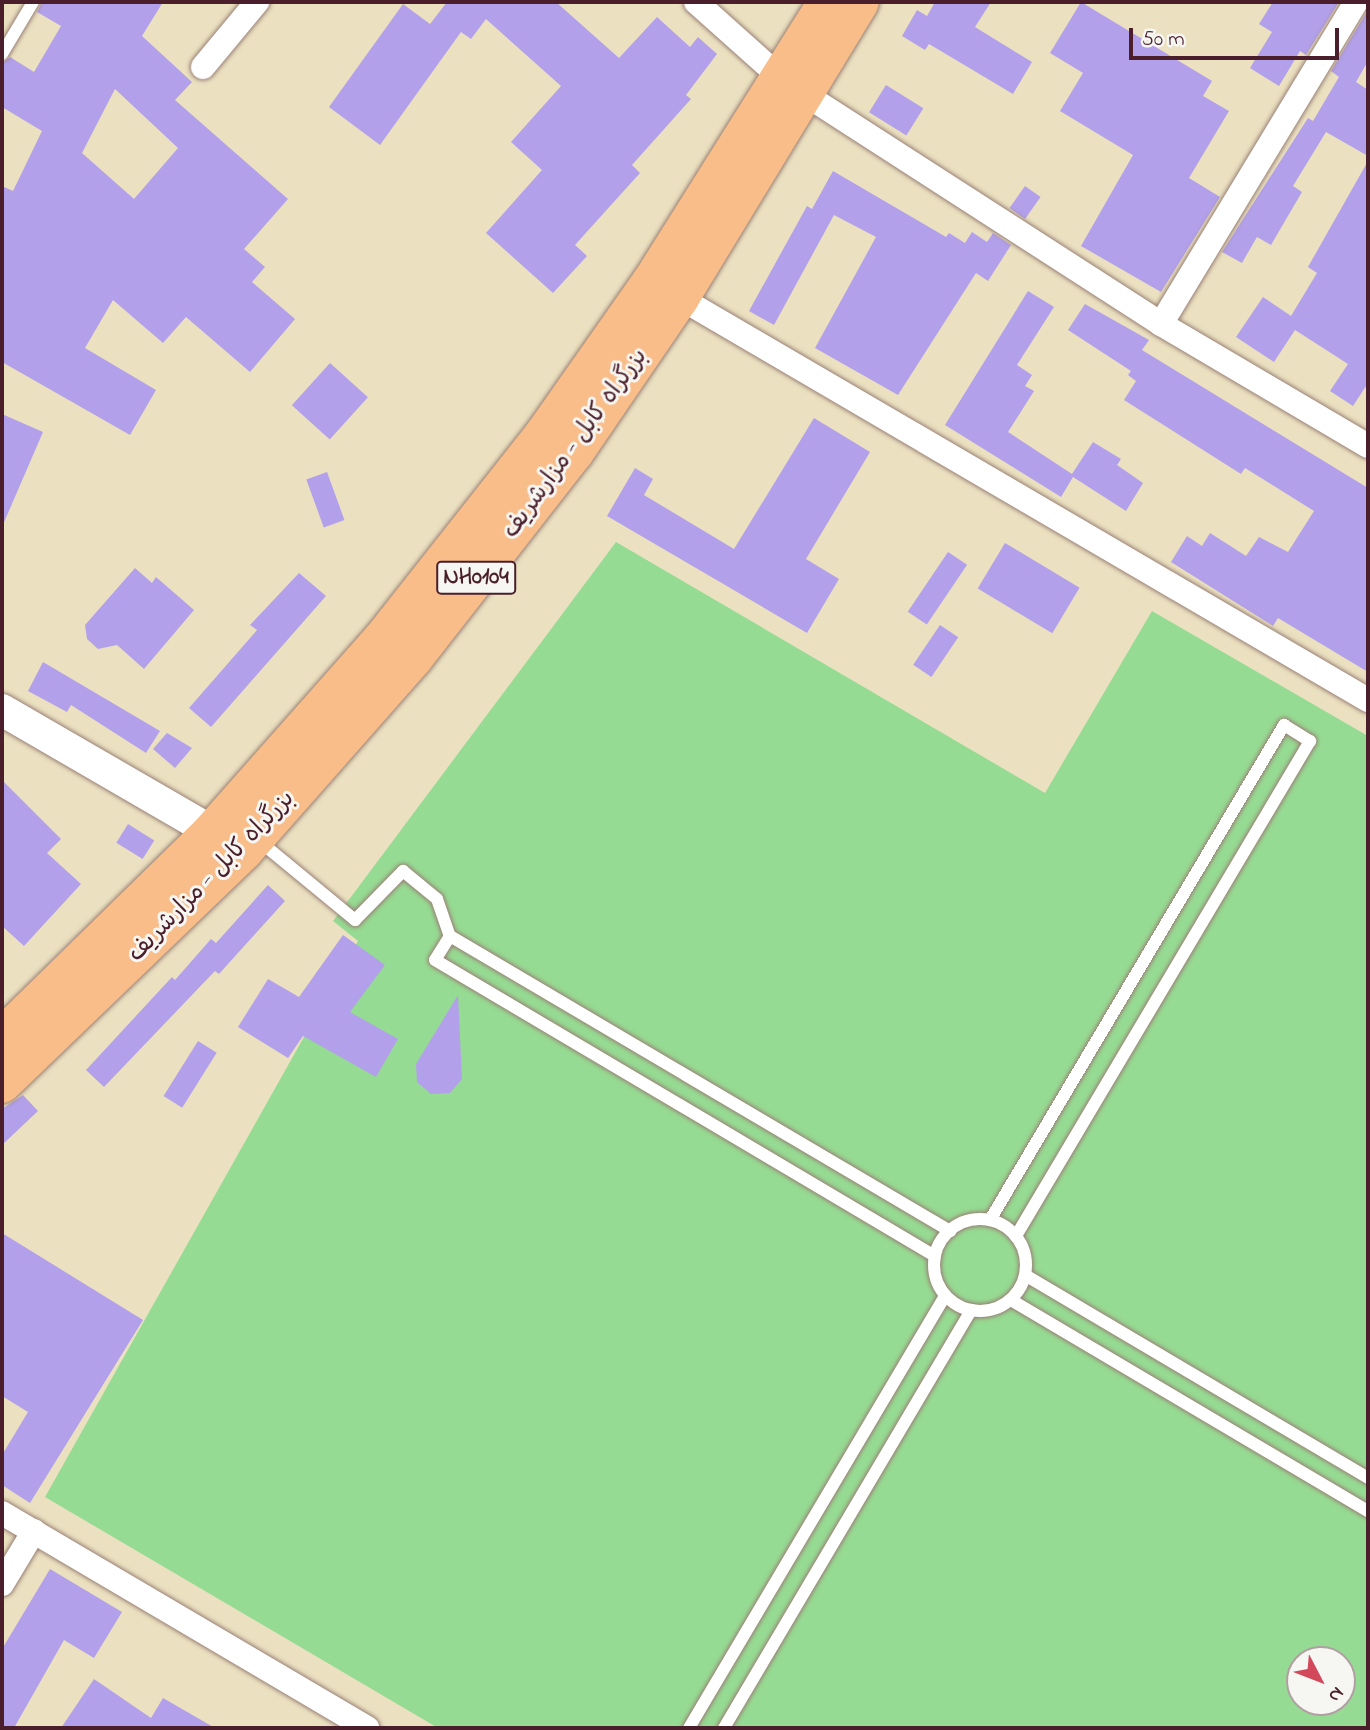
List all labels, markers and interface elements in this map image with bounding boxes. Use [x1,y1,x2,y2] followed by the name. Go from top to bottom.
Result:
[1132,14,1342,58] scale bar
[1142,25,1185,55] text: 50 m
[497,343,655,545] street label: بزرگراه کابل - مزارشریف
[436,558,516,598] road number: NH0104
[123,785,301,969] street label: بزرگراه کابل - مزارشریف
[1286,1646,1356,1716] north arrow
[1321,1680,1350,1708] text: N

